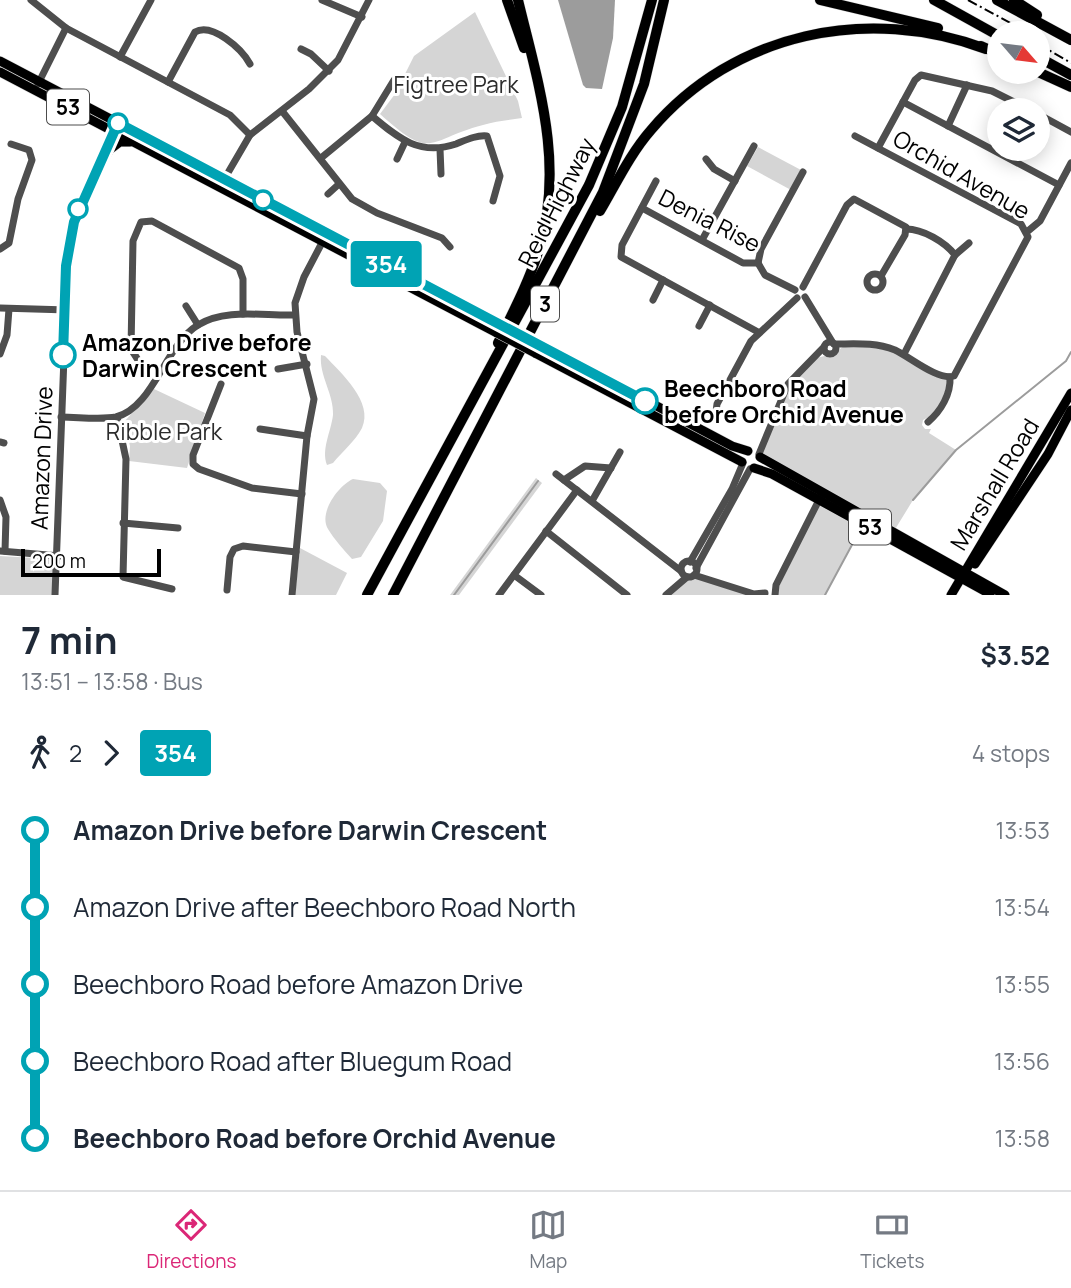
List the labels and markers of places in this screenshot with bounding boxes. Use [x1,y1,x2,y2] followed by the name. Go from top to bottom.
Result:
[108,113,128,133] unlabelled marker
[253,190,273,210] unlabelled marker
[68,199,88,219] unlabelled marker
[82,326,312,384] place label: Amazon Drive before Darwin Crescent
[50,342,76,368] marker: Amazon Drive before Darwin Crescent
[664,372,904,430] place label: Beechboro Road before Orchid Avenue
[632,388,658,414] marker: Beechboro Road before Orchid Avenue

